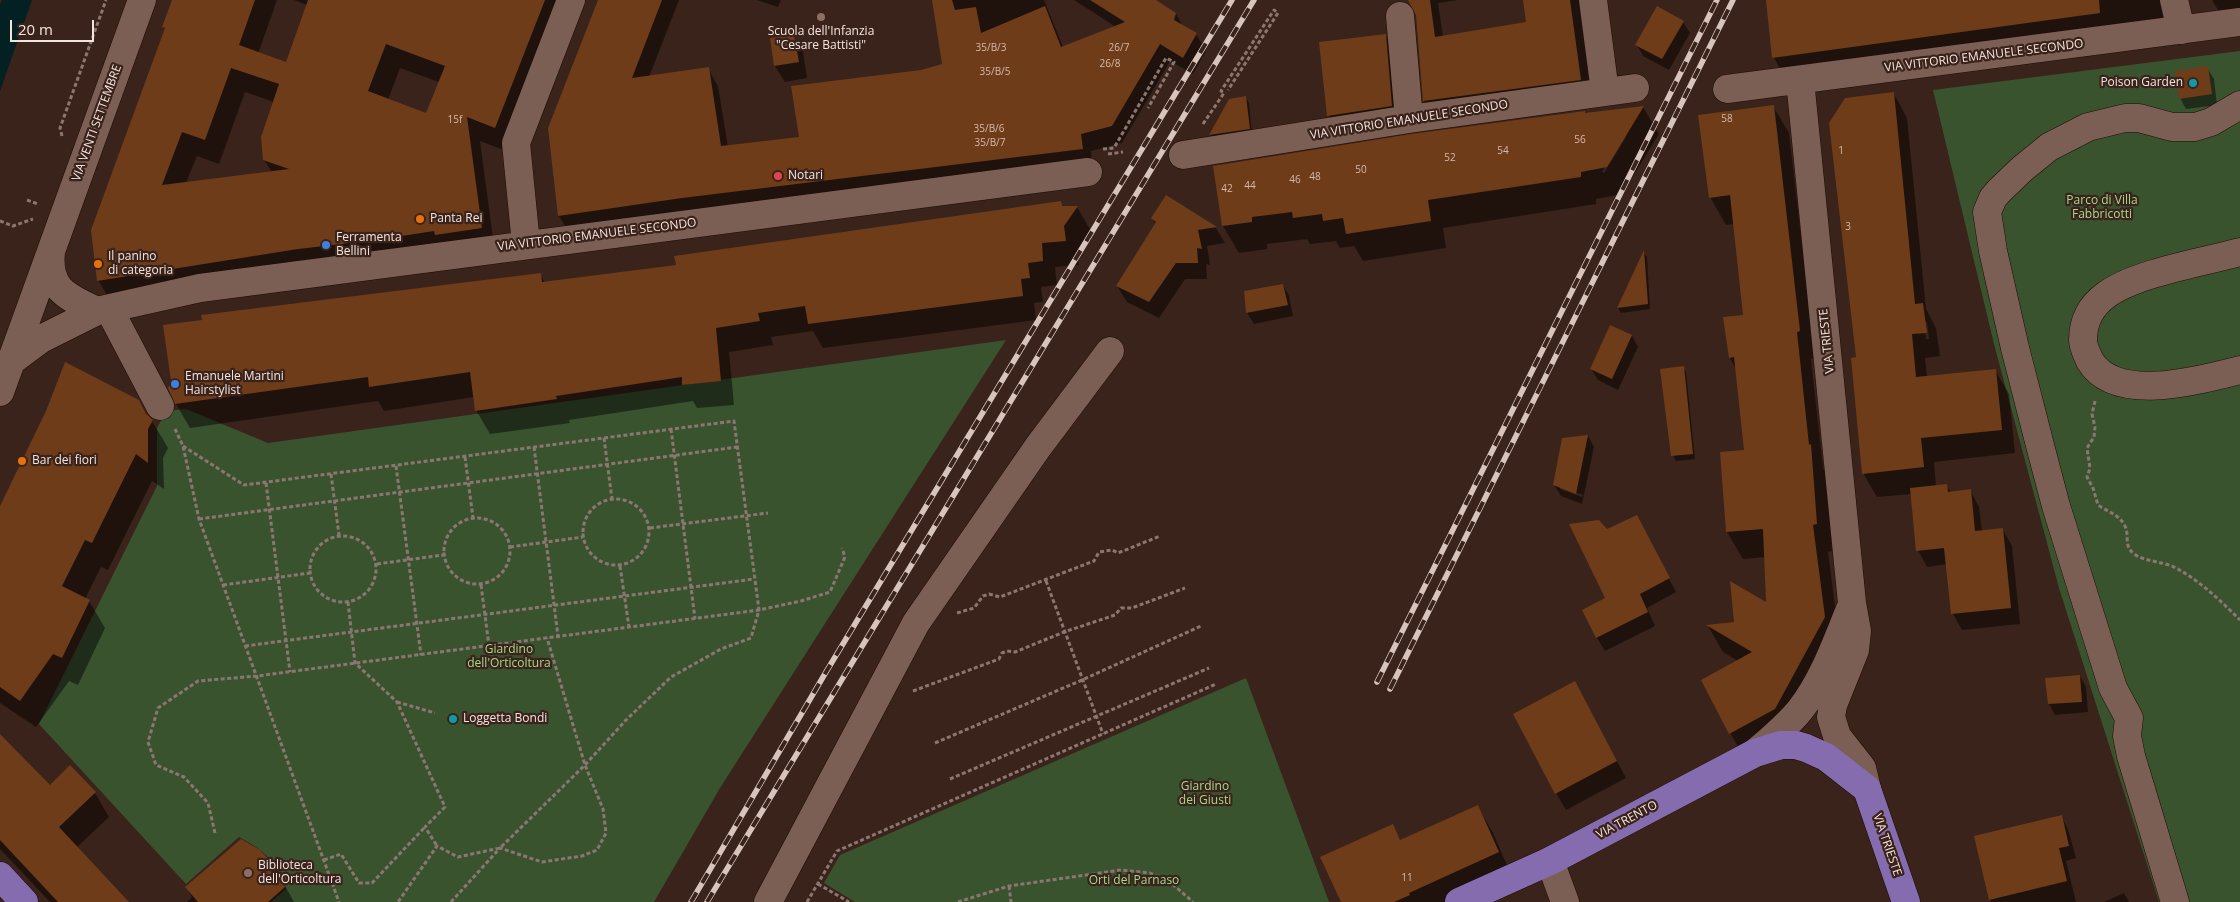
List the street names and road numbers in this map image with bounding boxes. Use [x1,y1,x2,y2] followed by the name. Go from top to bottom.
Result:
[1884,37,2084,75] street label: VIA VITTORIO EMANUELE SECONDO
[69,63,125,183] street label: VIA VENTI SETTEMBRE
[1309,97,1509,143] street label: VIA VITTORIO EMANUELE SECONDO
[497,216,697,254] street label: VIA VITTORIO EMANUELE SECONDO
[1816,308,1838,374] street label: VIA TRIESTE
[1594,798,1660,842] street label: VIA TRENTO
[1870,812,1904,878] street label: VIA TRIESTE

